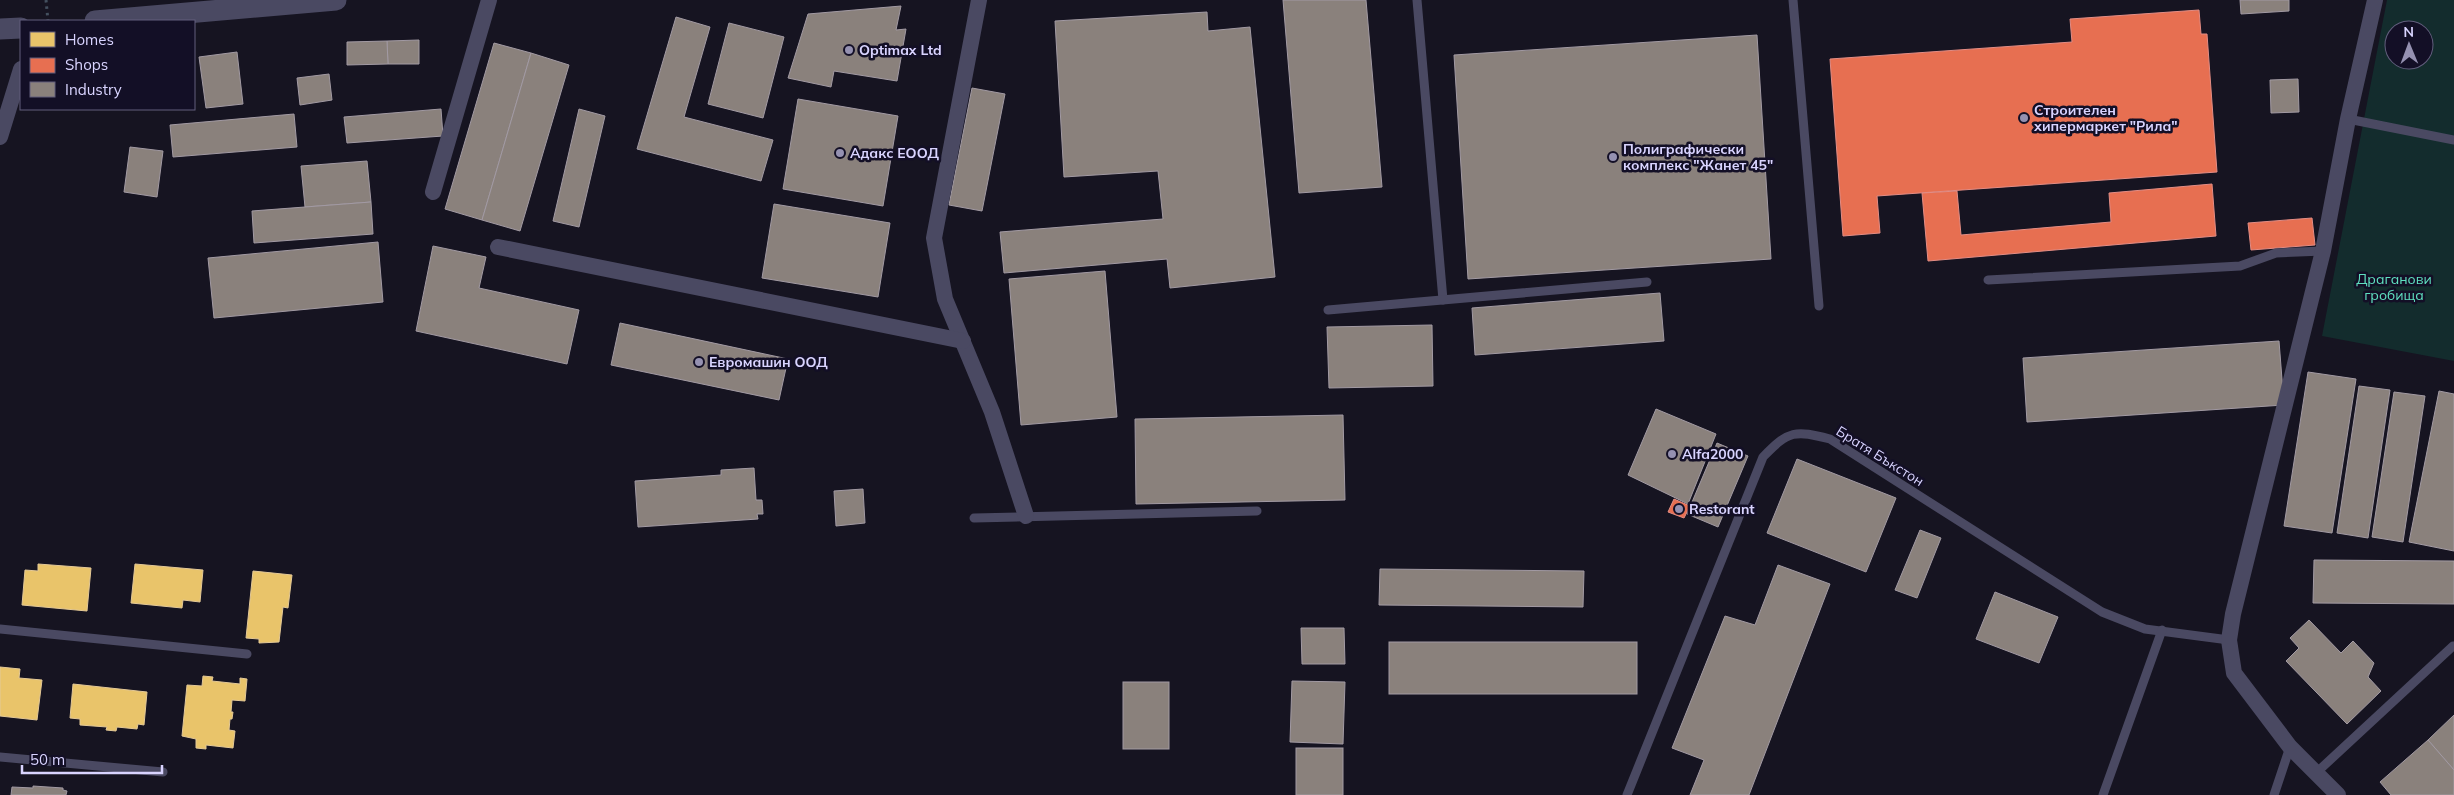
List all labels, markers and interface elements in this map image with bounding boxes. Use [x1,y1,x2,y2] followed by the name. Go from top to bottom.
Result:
[20,20,195,110] legend
[2384,20,2434,70] north arrow
[2403,23,2414,41] text: N
[65,30,114,49] text: Homes
[859,41,942,59] place label: Optimax Ltd
[843,44,855,56] marker: Optimax Ltd
[65,55,108,74] text: Shops
[65,80,122,99] text: Industry
[2033,101,2178,135] place label: Строителен хипермаркет "Рила"
[2018,112,2030,124] marker: Строителен хипермаркет "Рила"
[1623,140,1773,174] place label: Полиграфически комплекс "Жанет 45"
[850,144,939,162] place label: Адакс ЕООД
[834,147,846,159] marker: Адакс ЕООД
[1607,151,1619,163] marker: Полиграфически комплекс "Жанет 45"
[2356,270,2432,304] park label: Драганови гробища
[709,353,828,371] place label: Евромашин ООД
[693,356,705,368] marker: Евромашин ООД
[1833,422,1927,490] street label: Братя Бъкстон
[1682,445,1744,463] place label: Alfa2000
[1666,448,1678,460] marker: Alfa2000
[1689,500,1755,518] place label: Restorant
[1673,503,1685,515] marker: Restorant
[22,742,162,774] scale bar
[30,750,65,769] text: 50 m

